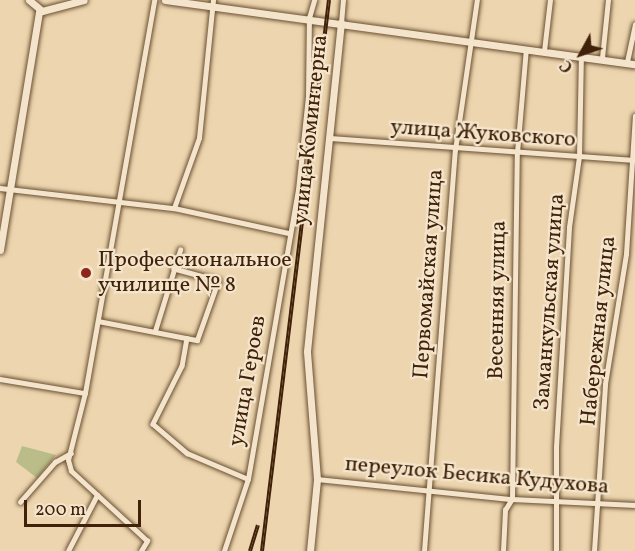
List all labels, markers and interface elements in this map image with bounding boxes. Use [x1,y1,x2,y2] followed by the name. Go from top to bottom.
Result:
[551,24,611,84] north arrow
[288,34,334,226] street label: улица Коминтерна
[555,55,579,77] text: С
[389,114,577,154] street label: улица Жуковского
[408,168,450,380] street label: Первомайская улица
[529,192,571,412] street label: Заманкульская улица
[483,220,513,380] street label: Весенняя улица
[576,234,622,428] street label: Набережная улица
[98,247,292,298] place label: Профессиональное училище № 8
[79,266,93,280] marker: Профессиональное училище № 8
[223,313,273,449] street label: улица Героев
[344,451,610,501] street label: переулок Бесика Кудухова
[27,488,144,526] scale bar
[35,498,86,523] text: 200 m

